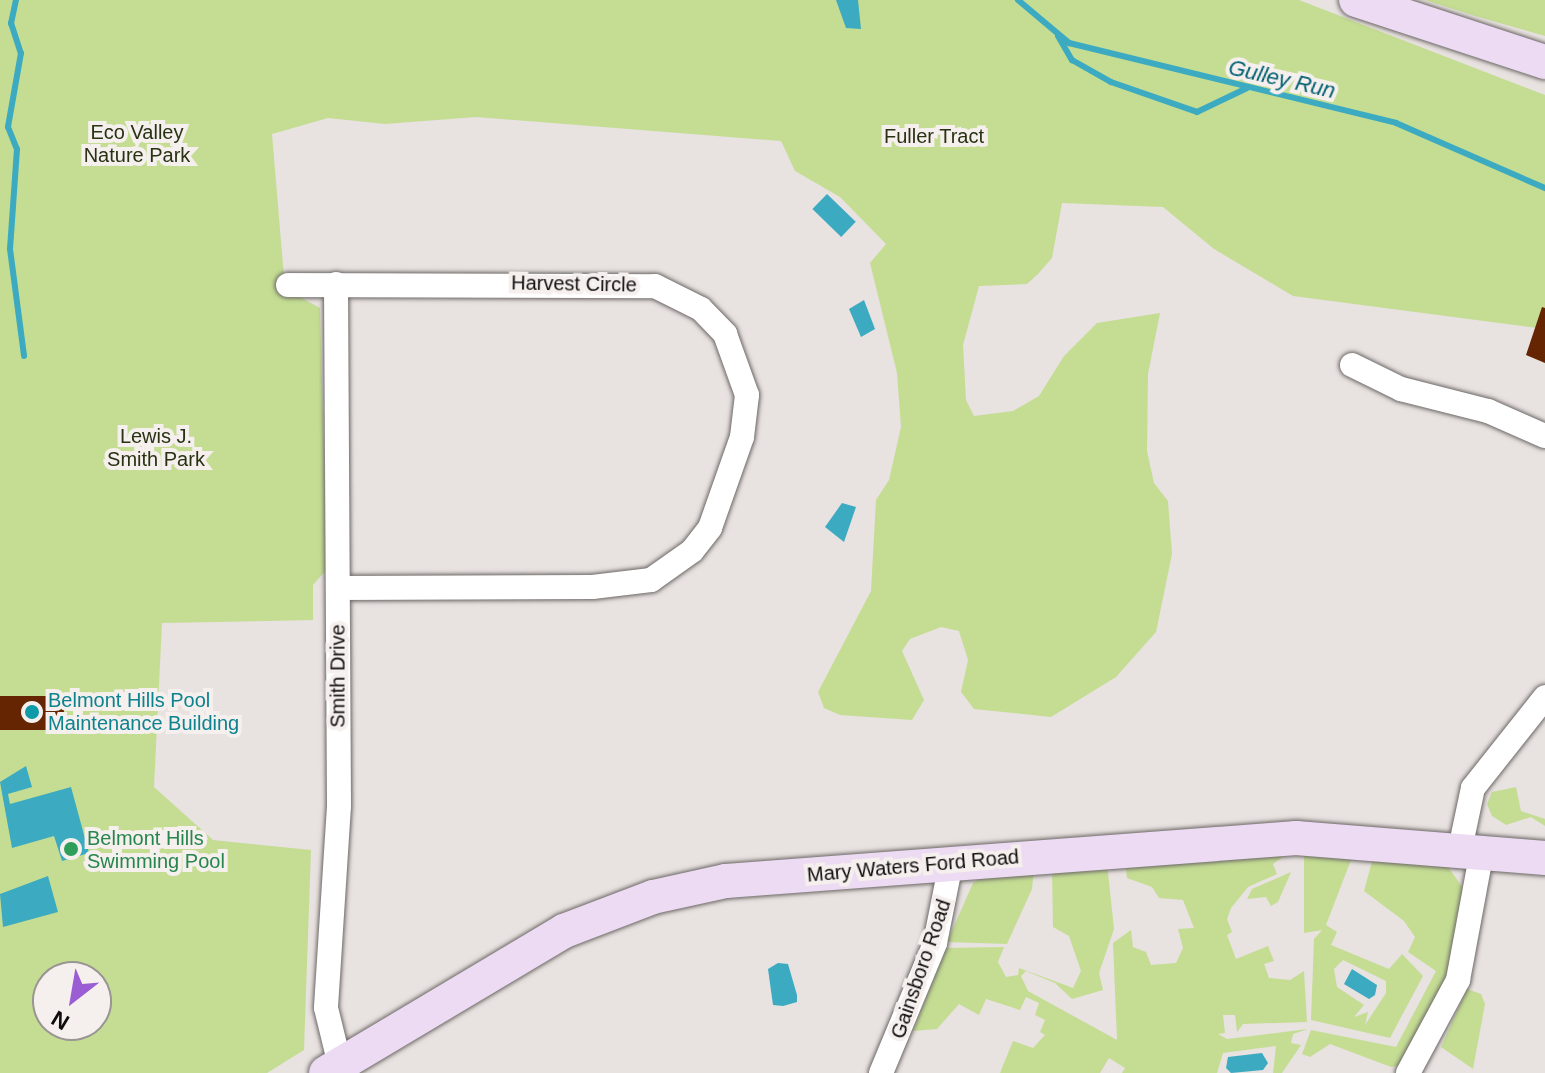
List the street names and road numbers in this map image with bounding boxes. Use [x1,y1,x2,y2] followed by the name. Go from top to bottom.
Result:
[511,271,637,297] street label: Harvest Circle
[326,624,350,728] street label: Smith Drive
[806,845,1020,887] street label: Mary Waters Ford Road
[886,896,956,1042] street label: Gainsboro Road

